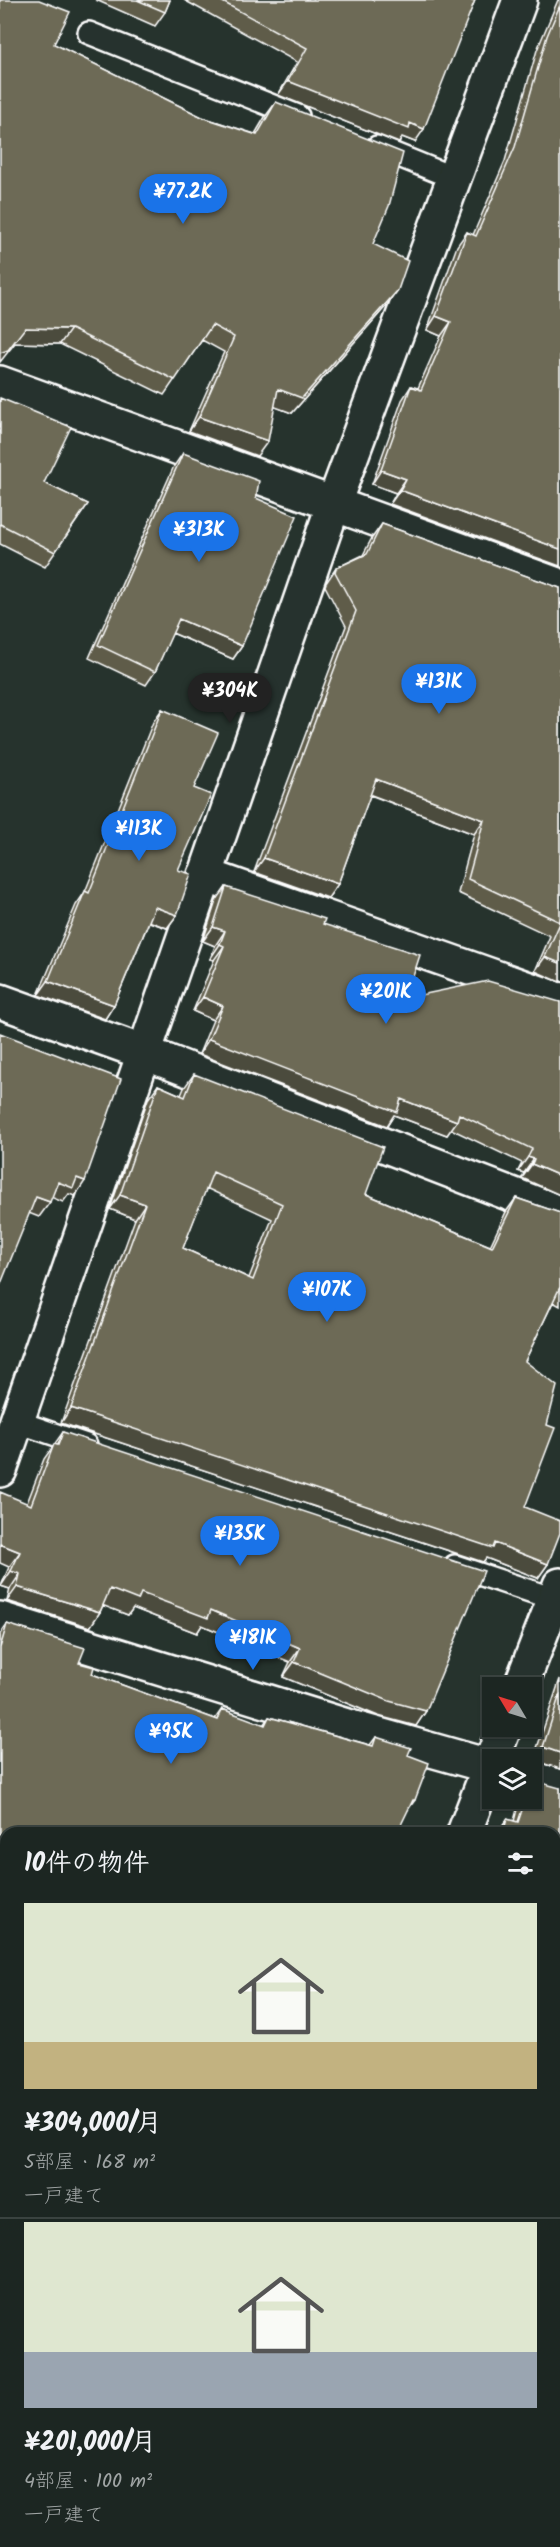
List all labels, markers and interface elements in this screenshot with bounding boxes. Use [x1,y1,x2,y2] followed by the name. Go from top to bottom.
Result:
[134,174,232,225] pin: ¥77.2K
[153,177,213,209] text: ¥77.2K
[157,512,241,563] pin: ¥313K
[173,515,225,547] text: ¥313K
[397,664,481,715] pin: ¥131K
[415,667,463,699] text: ¥131K
[188,673,272,724] pin: ¥304K
[202,676,258,708] text: ¥304K
[97,811,181,862] pin: ¥113K
[115,814,163,846] text: ¥113K
[344,974,428,1025] pin: ¥201K
[360,977,412,1009] text: ¥201K
[285,1272,369,1323] pin: ¥107K
[302,1275,352,1307] text: ¥107K
[198,1516,282,1567] pin: ¥135K
[214,1519,266,1551] text: ¥135K
[211,1620,295,1671] pin: ¥181K
[229,1623,277,1655] text: ¥181K
[482,1677,542,1737] north arrow
[482,1677,542,1809] map controls
[135,1714,207,1765] pin: ¥95K
[149,1717,193,1749] text: ¥95K
[482,1749,542,1809] button: layers
[24,1843,149,1885] text: 10件の物件
[504,1847,537,1880] icon: filters
[227,1942,335,2050] icon: home
[24,2103,162,2145] text: ¥304,000/月
[24,2147,155,2179] text: 5部屋 · 168 m²
[24,2181,104,2213] text: 一戸建て
[227,2261,335,2369] icon: home
[24,2422,157,2464] text: ¥201,000/月
[24,2466,152,2498] text: 4部屋 · 100 m²
[24,2500,104,2532] text: 一戸建て

